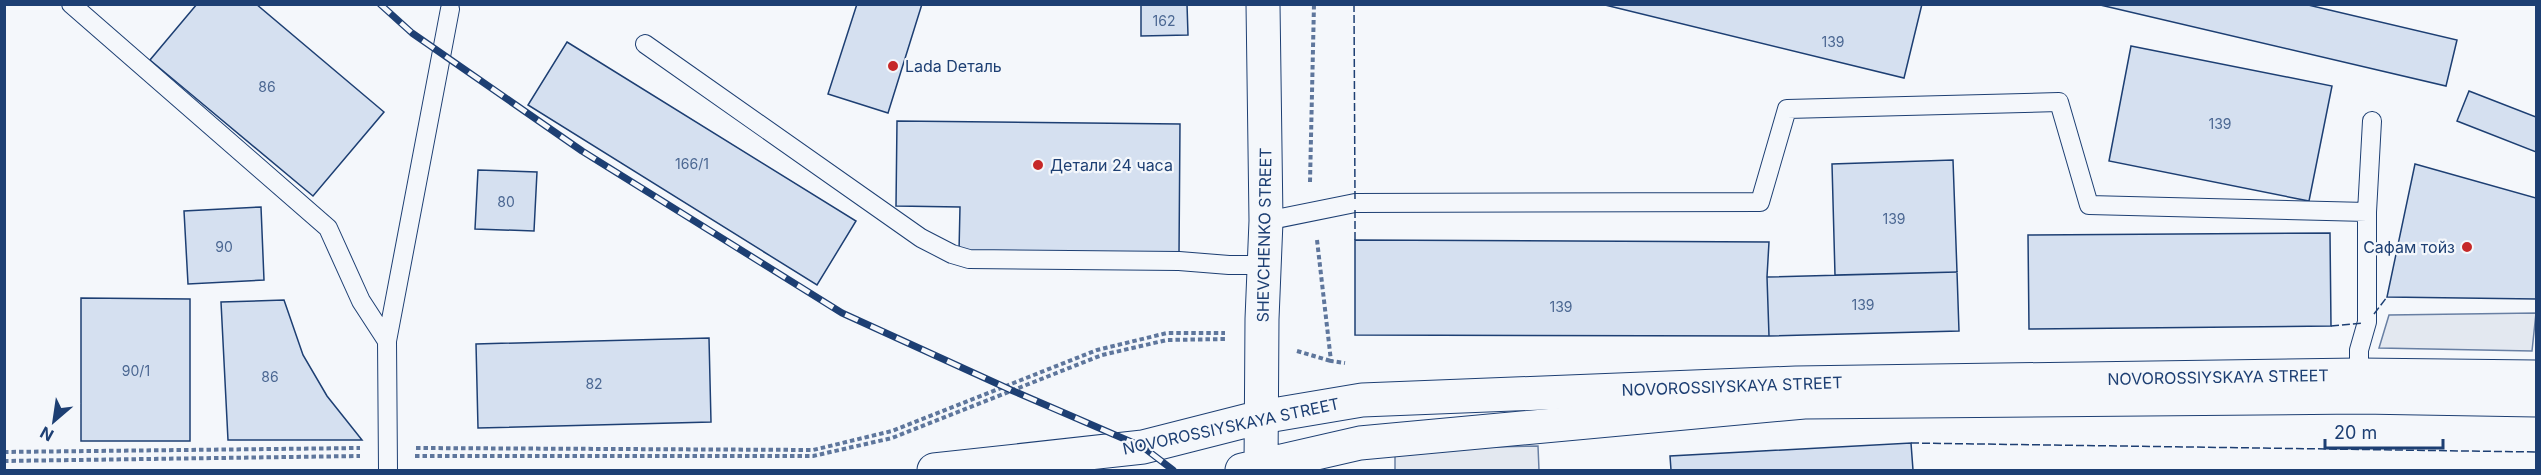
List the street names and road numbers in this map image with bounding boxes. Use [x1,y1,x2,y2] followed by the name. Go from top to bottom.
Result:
[1252,147,1276,323] street label: SHEVCHENKO STREET
[2107,365,2329,389] street label: NOVOROSSIYSKAYA STREET
[1621,372,1843,400] street label: NOVOROSSIYSKAYA STREET
[1121,393,1341,459] street label: NOVOROSSIYSKAYA STREET

